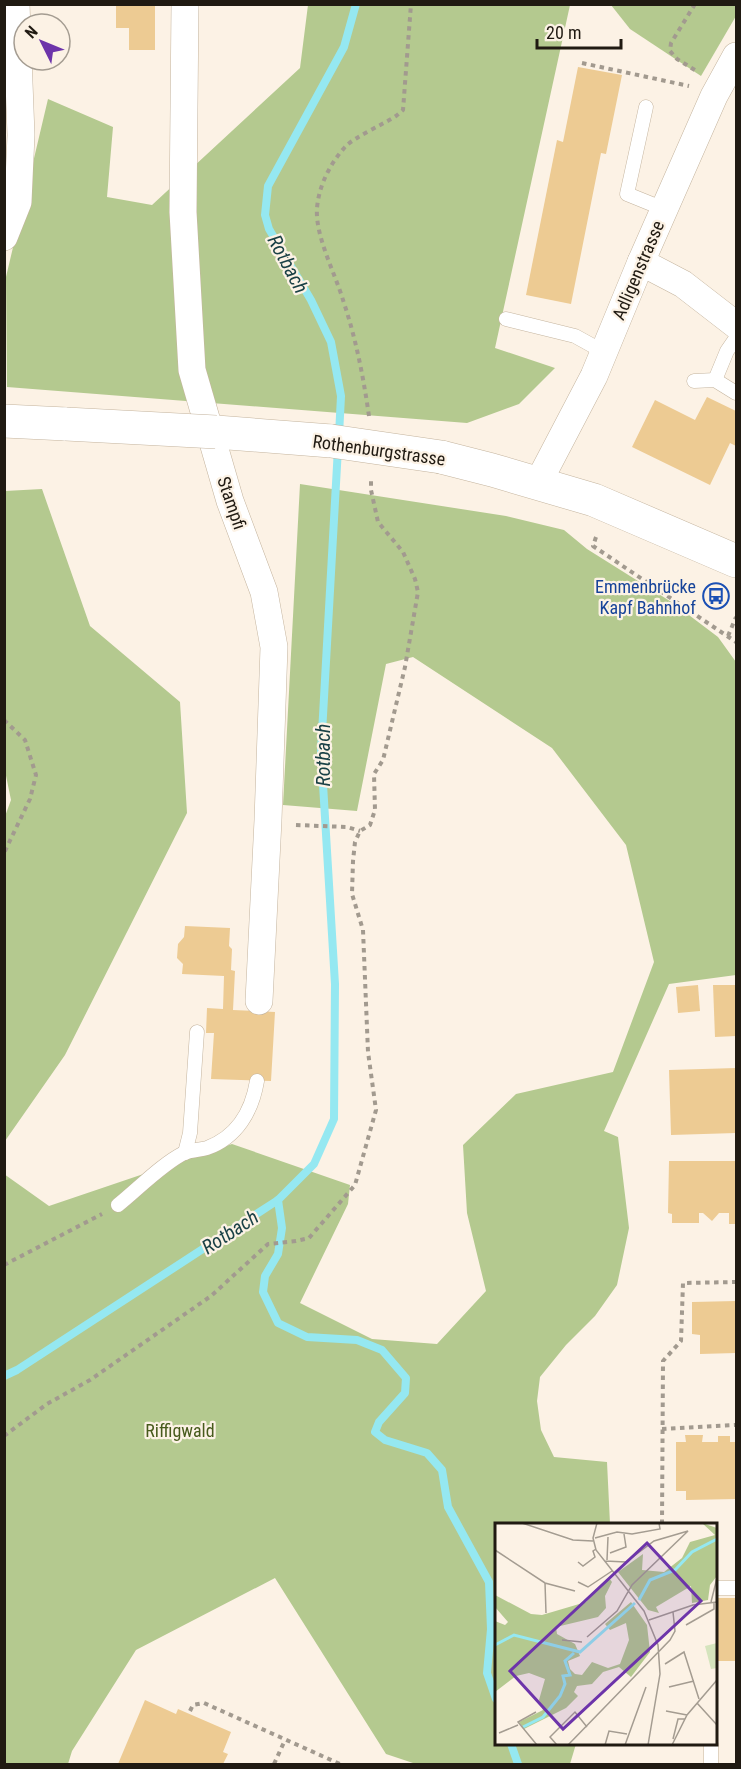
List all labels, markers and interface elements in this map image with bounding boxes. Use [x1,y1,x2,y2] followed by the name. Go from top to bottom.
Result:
[12,12,72,72] north arrow
[537,12,621,50] scale bar
[21,22,42,42] text: N
[546,22,581,43] text: 20 m
[608,217,668,323] street label: Adligenstrasse
[263,231,313,297] water label: Rotbach
[311,430,447,470] street label: Rothenburgstrasse
[213,474,251,532] street label: Stampfi
[595,576,696,618] place label: Emmenbrücke Kapf Bahnhof
[701,581,731,611] bus stop icon: Emmenbrücke Kapf Bahnhof
[311,724,335,786] water label: Rotbach
[197,1205,263,1259] water label: Rotbach
[145,1420,215,1441] park label: Riffigwald
[495,1523,717,1745] inset map

